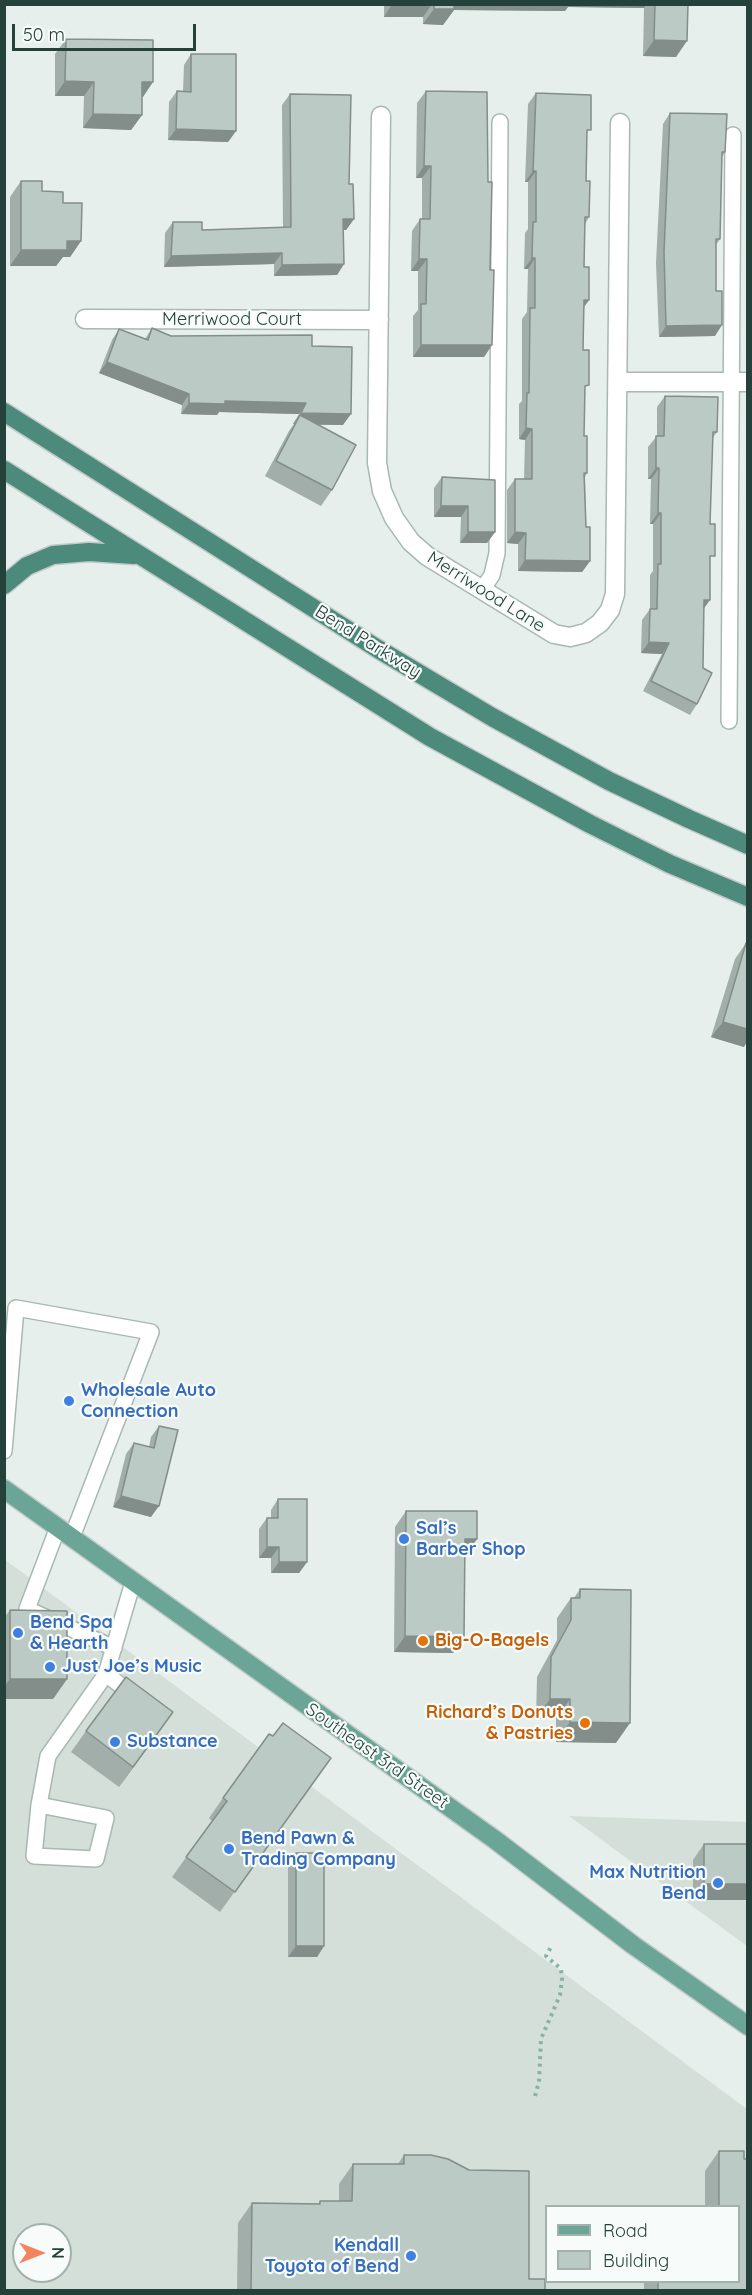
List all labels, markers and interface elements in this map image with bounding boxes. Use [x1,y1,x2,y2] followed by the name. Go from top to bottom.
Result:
[15,12,200,50] scale bar
[23,23,65,46] text: 50 m
[162,309,302,331] street label: Merriwood Court
[423,547,549,637] street label: Merriwood Lane
[311,601,425,683] street label: Bend Parkway
[81,1380,216,1422] place label: Wholesale Auto Connection
[62,1394,76,1408] marker: Wholesale Auto Connection
[416,1518,526,1561] place label: Sal’s Barber Shop
[397,1532,411,1546] marker: Sal’s Barber Shop
[30,1612,113,1654] place label: Bend Spa & Hearth
[11,1626,25,1640] marker: Bend Spa & Hearth
[435,1630,549,1652] place label: Big-O-Bagels
[416,1634,430,1648] marker: Big-O-Bagels
[62,1656,202,1678] place label: Just Joe’s Music
[43,1660,57,1674] marker: Just Joe’s Music
[302,1699,452,1813] street label: Southeast 3rd Street
[426,1702,573,1744] place label: Richard’s Donuts & Pastries
[578,1716,592,1730] marker: Richard’s Donuts & Pastries
[127,1731,218,1753] place label: Substance
[108,1735,122,1749] marker: Substance
[241,1828,396,1870] place label: Bend Pawn & Trading Company
[222,1842,236,1856] marker: Bend Pawn & Trading Company
[589,1862,706,1904] place label: Max Nutrition Bend
[711,1876,725,1890] marker: Max Nutrition Bend
[545,2205,740,2283] legend
[603,2219,648,2242] text: Road
[12,2223,72,2283] north arrow
[265,2235,399,2278] place label: Kendall Toyota of Bend
[48,2247,68,2259] text: N
[404,2249,418,2263] marker: Kendall Toyota of Bend
[603,2249,669,2272] text: Building

